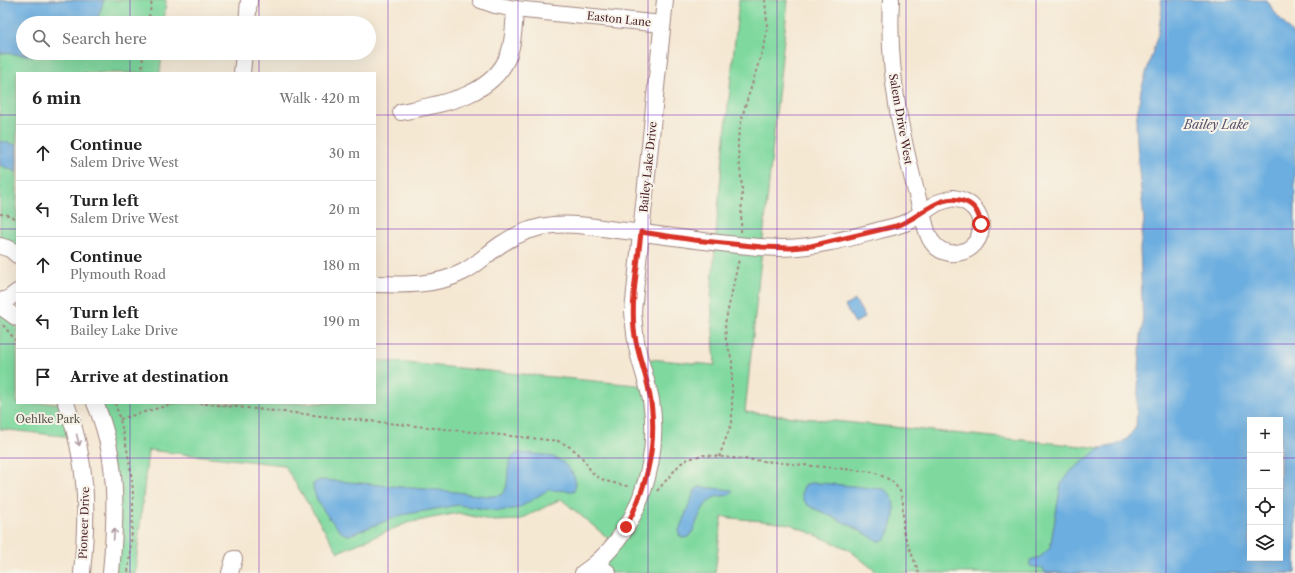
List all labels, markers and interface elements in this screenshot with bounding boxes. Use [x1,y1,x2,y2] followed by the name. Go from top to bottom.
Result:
[586,9,652,29] street label: Easton Lane
[16,16,376,60] search box
[30,27,52,49] icon: search
[62,29,147,48] text: Search here
[886,73,916,166] street label: Salem Drive West
[32,88,81,108] text: 6 min
[280,90,360,106] text: Walk · 420 m
[1183,117,1249,132] water label: Bailey Lake
[636,121,660,213] street label: Bailey Lake Drive
[70,135,142,154] text: Continue
[32,142,54,164] icon: ahead
[329,145,360,161] text: 30 m
[70,154,179,170] text: Salem Drive West
[70,191,139,210] text: Turn left
[32,198,54,220] icon: left
[329,201,360,217] text: 20 m
[70,210,179,226] text: Salem Drive West
[972,215,990,233] route start
[70,247,142,266] text: Continue
[32,254,54,276] icon: ahead
[323,257,360,273] text: 180 m
[70,266,166,282] text: Plymouth Road
[70,303,139,322] text: Turn left
[32,310,54,332] icon: left
[323,313,360,329] text: 190 m
[70,322,178,338] text: Bailey Lake Drive
[32,366,54,388] icon: arrive
[70,367,229,386] text: Arrive at destination
[16,412,81,426] park label: Oehlke Park
[1247,417,1283,561] map controls
[1247,417,1283,453] button: +
[75,433,82,446] one-way arrow
[1247,453,1283,489] button: −
[76,487,92,559] street label: Pioneer Drive
[1247,489,1283,525] button: locate
[617,518,635,536] route end
[1247,525,1283,561] button: layers
[111,528,118,541] one-way arrow

